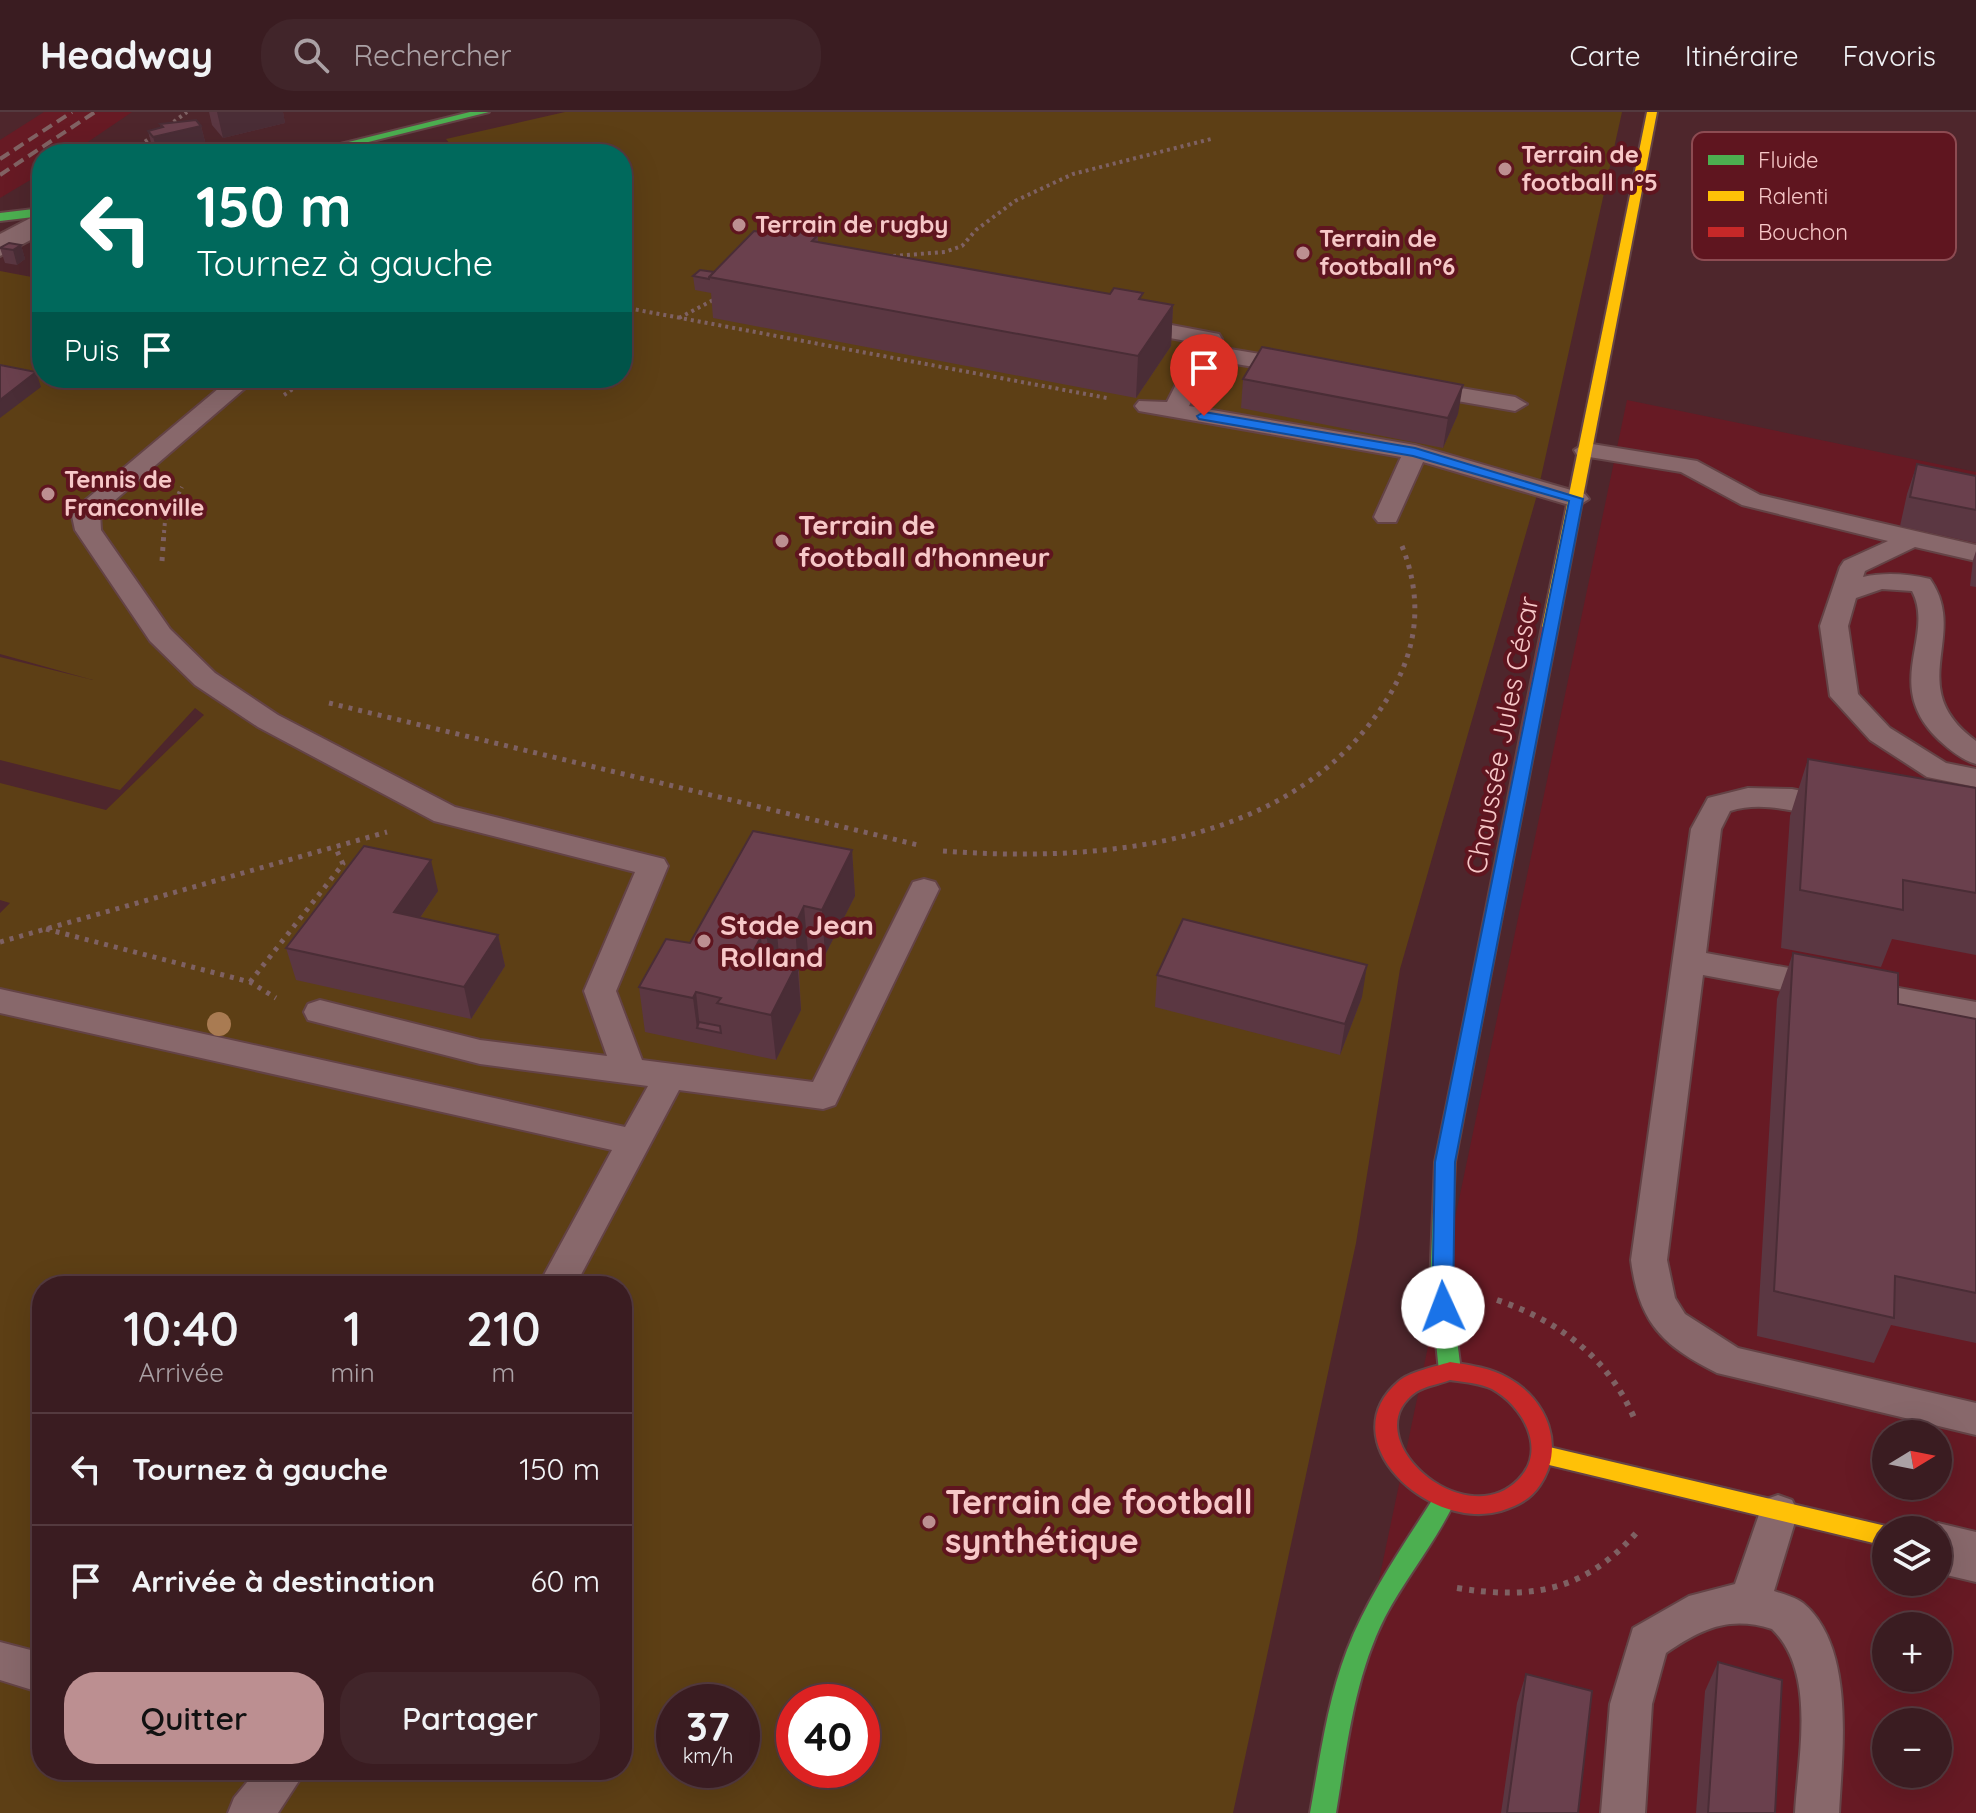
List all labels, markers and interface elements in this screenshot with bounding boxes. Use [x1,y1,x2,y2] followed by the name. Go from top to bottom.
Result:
[261,19,821,91] search box
[40,31,213,79] text: Headway
[289,33,333,77] icon: search
[353,36,512,74] text: Rechercher
[1569,38,1641,73] text: Carte
[1685,38,1799,73] text: Itinéraire
[1843,38,1936,73] text: Favoris
[1692,132,1956,260] legend
[1521,139,1658,197] place label: Terrain de football n°5
[1758,146,1818,174] text: Fluide
[1496,160,1514,178] marker: Terrain de football n°5
[196,171,352,241] text: 150 m
[64,176,168,280] icon: left
[1758,182,1828,210] text: Ralenti
[755,209,948,239] place label: Terrain de rugby
[730,216,748,234] marker: Terrain de rugby
[1758,218,1848,246] text: Bouchon
[1319,223,1455,281] place label: Terrain de football n°6
[196,240,493,285] text: Tournez à gauche
[1294,244,1312,262] marker: Terrain de football n°6
[135,328,179,372] icon: arrive
[64,331,119,369] text: Puis
[1170,334,1238,416] pin
[1182,346,1226,390] icon: arrive
[64,464,204,522] place label: Tennis de Franconville
[39,485,57,503] marker: Tennis de Franconville
[798,507,1050,574] place label: Terrain de football d'honneur
[773,532,791,550] marker: Terrain de football d'honneur
[1457,593,1546,877] street label: Chaussée Jules César
[720,907,874,974] place label: Stade Jean Rolland
[695,932,713,950] marker: Stade Jean Rolland
[1401,1265,1485,1349] position arrow
[123,1298,239,1358] text: 10:40
[343,1298,362,1358] text: 1
[466,1298,541,1358] text: 210
[138,1356,224,1389] text: Arrivée
[330,1356,375,1389] text: min
[491,1356,515,1389] text: m
[1872,1420,1952,1500] north arrow
[1872,1420,1952,1788] map controls
[64,1447,108,1491] icon: left
[132,1450,388,1488] text: Tournez à gauche
[519,1450,600,1488] text: 150 m
[945,1480,1253,1562] place label: Terrain de football synthétique
[920,1513,938,1531] marker: Terrain de football synthétique
[1872,1516,1952,1596] button: layers
[64,1559,108,1603] icon: arrive
[132,1562,435,1600] text: Arrivée à destination
[530,1562,600,1600] text: 60 m
[1872,1612,1952,1692] button: +
[64,1672,324,1764] button: Quitter
[340,1672,600,1764] button: Partager
[776,1684,880,1788] speed limit sign: 40
[686,1701,730,1751] text: 37
[1872,1708,1952,1788] button: −
[683,1743,733,1768] text: km/h

